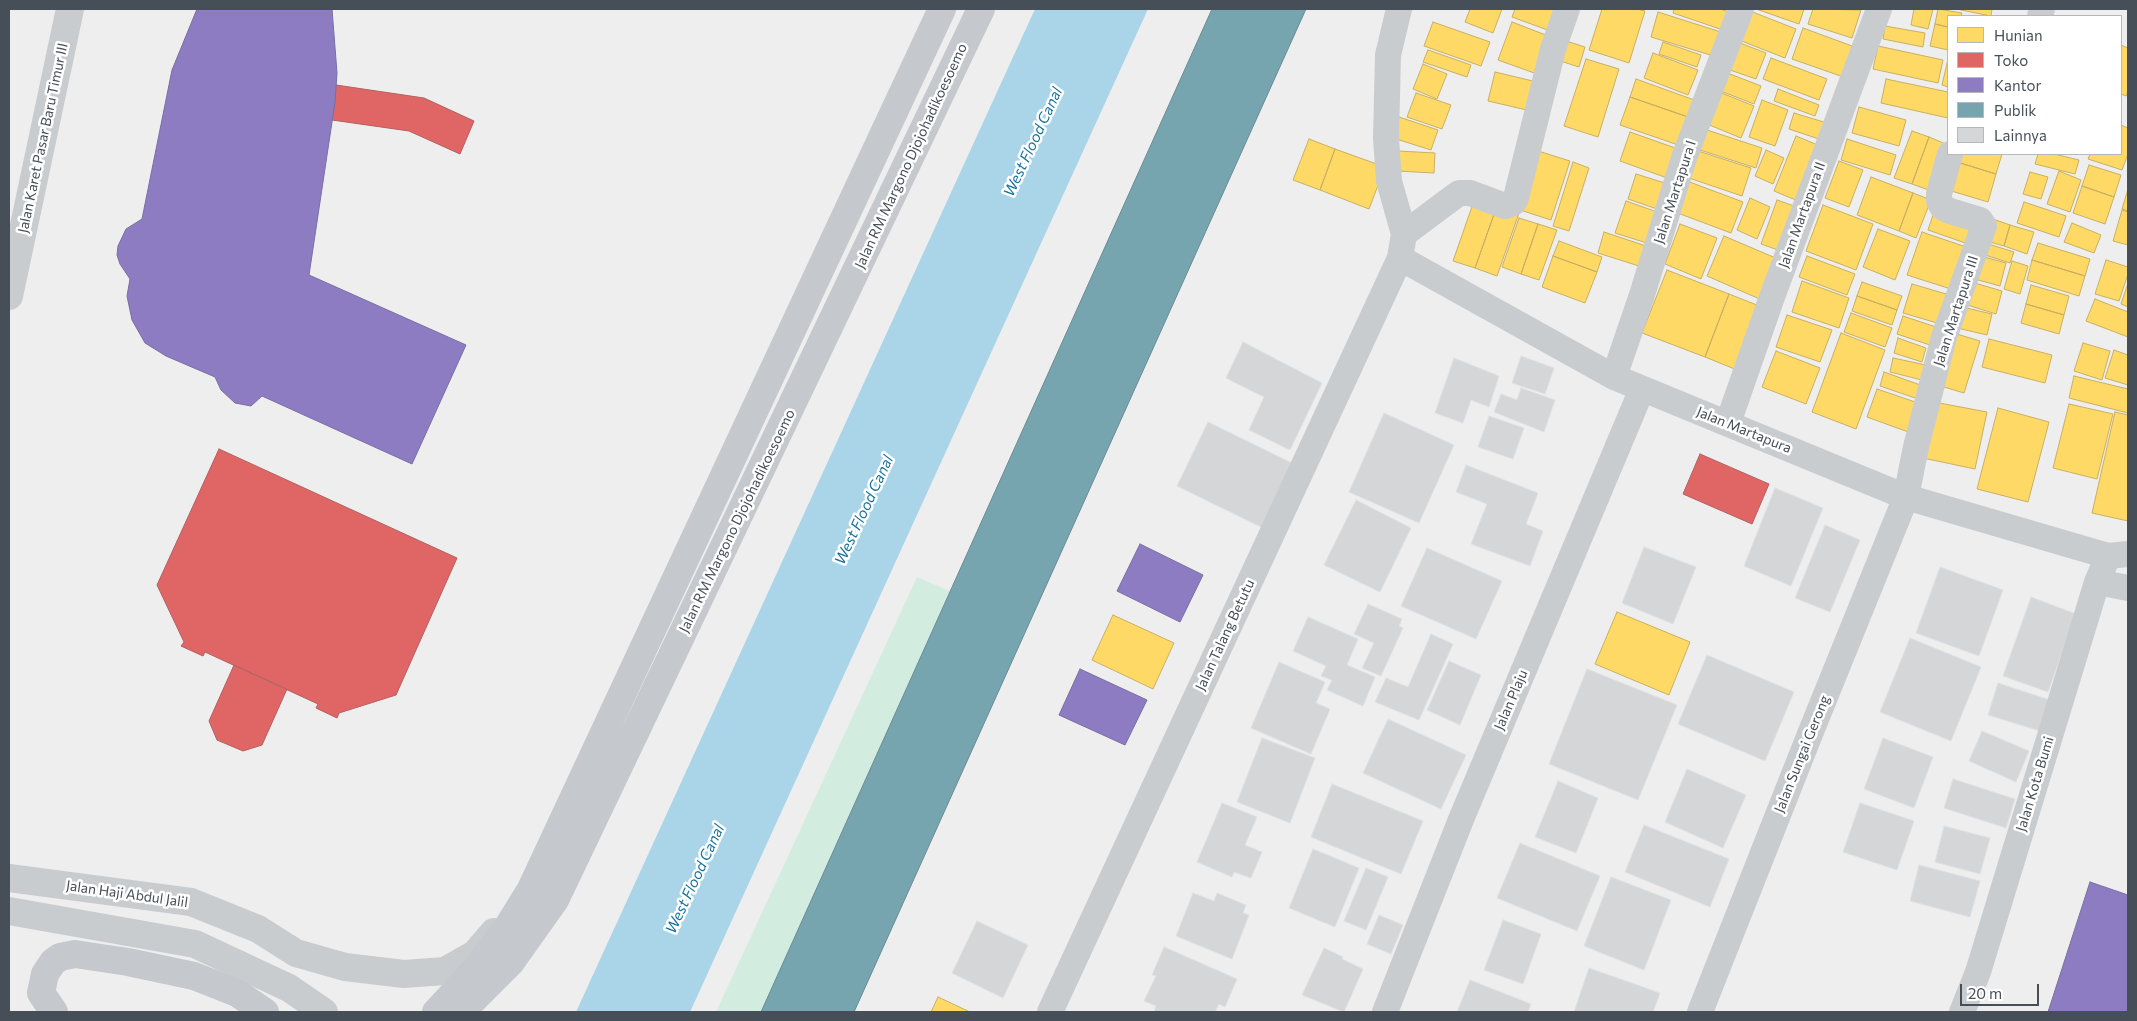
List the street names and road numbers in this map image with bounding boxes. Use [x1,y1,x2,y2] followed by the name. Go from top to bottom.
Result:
[15,41,71,235] street label: Jalan Karet Pasar Baru Timur III
[851,41,971,271] street label: Jalan RM Margono Djojohadikoesoemo
[1650,138,1700,246] street label: Jalan Martapura I
[1775,160,1829,270] street label: Jalan Martapura II
[1930,253,1982,369] street label: Jalan Martapura III
[1694,403,1794,457] street label: Jalan Martapura
[675,407,799,635] street label: Jalan RM Margono Djojohadikoesoemo
[1192,577,1258,693] street label: Jalan Talang Betutu
[1491,667,1531,733] street label: Jalan Plaju
[1771,693,1833,815] street label: Jalan Sungai Gerong
[2013,734,2057,834] street label: Jalan Kota Bumi
[65,877,189,911] street label: Jalan Haji Abdul Jalil

